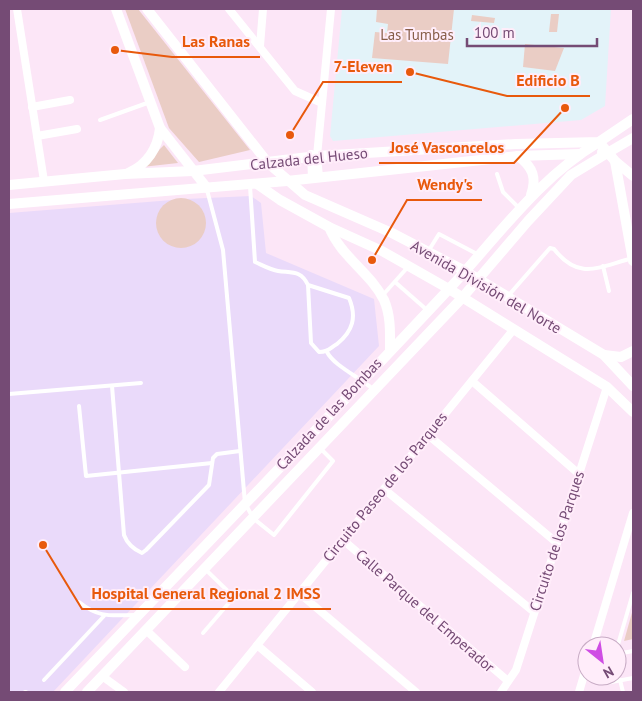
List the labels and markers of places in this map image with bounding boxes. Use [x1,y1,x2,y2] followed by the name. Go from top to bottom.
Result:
[172,26,260,57] callout: Las Ranas
[323,51,402,82] callout: 7-Eleven
[507,65,590,96] callout: Edificio B
[379,132,514,163] callout: José Vasconcelos
[407,169,482,200] callout: Wendy's
[82,578,331,609] callout: Hospital General Regional 2 IMSS

